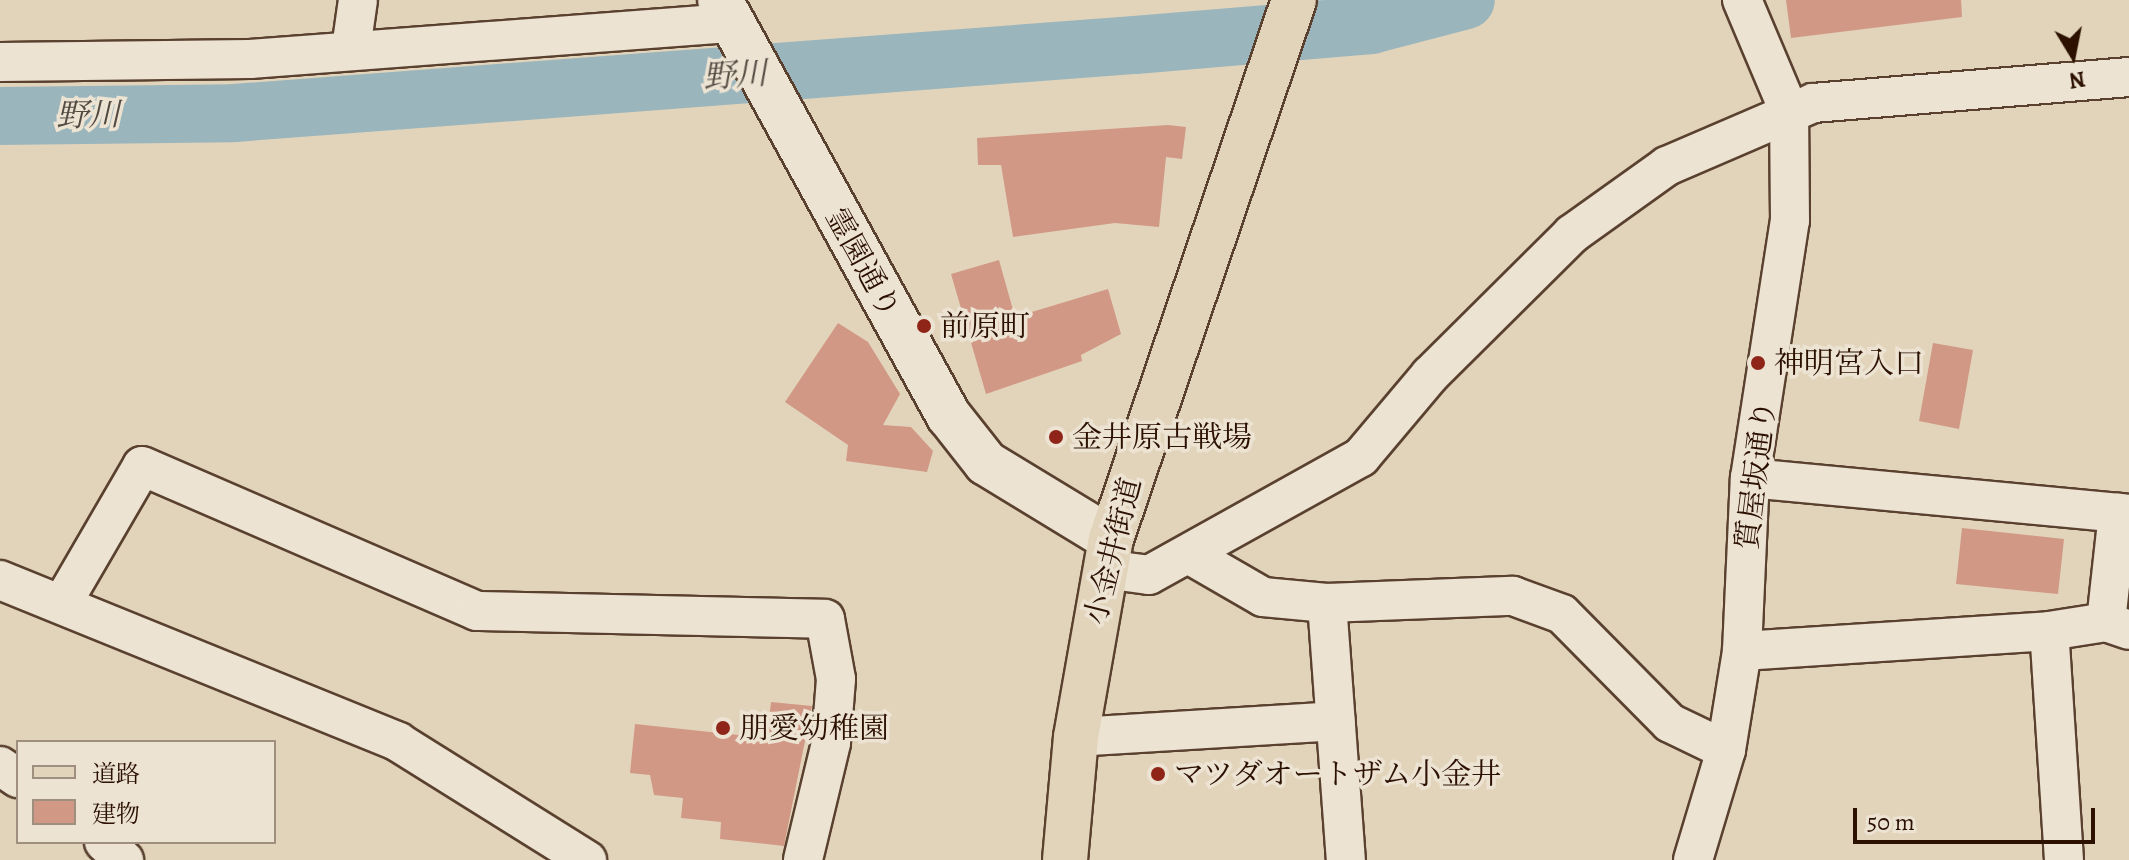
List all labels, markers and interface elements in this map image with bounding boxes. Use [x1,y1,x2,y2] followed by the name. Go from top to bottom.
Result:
[2033,16,2113,96] north arrow
[702,54,768,96] water label: 野川
[2067,63,2088,96] text: N
[56,95,120,135] water label: 野川
[818,202,908,324] street label: 霊園通り
[940,308,1030,344] place label: 前原町
[915,317,933,335] marker: 前原町
[1774,345,1924,381] place label: 神明宮入口
[1749,354,1767,372] marker: 神明宮入口
[1729,398,1783,552] street label: 質屋坂通り
[1072,419,1252,455] place label: 金井原古戦場
[1047,428,1065,446] marker: 金井原古戦場
[1077,474,1149,628] street label: 小金井街道
[739,710,889,746] place label: 朋愛幼稚園
[714,719,732,737] marker: 朋愛幼稚園
[16,740,276,844] legend
[1174,756,1504,792] place label: マツダオートザム小金井
[92,758,140,790] text: 道路
[1149,765,1167,783] marker: マツダオートザム小金井
[1857,792,2099,842] scale bar
[92,798,140,830] text: 建物
[1867,806,1915,838] text: 50 m

